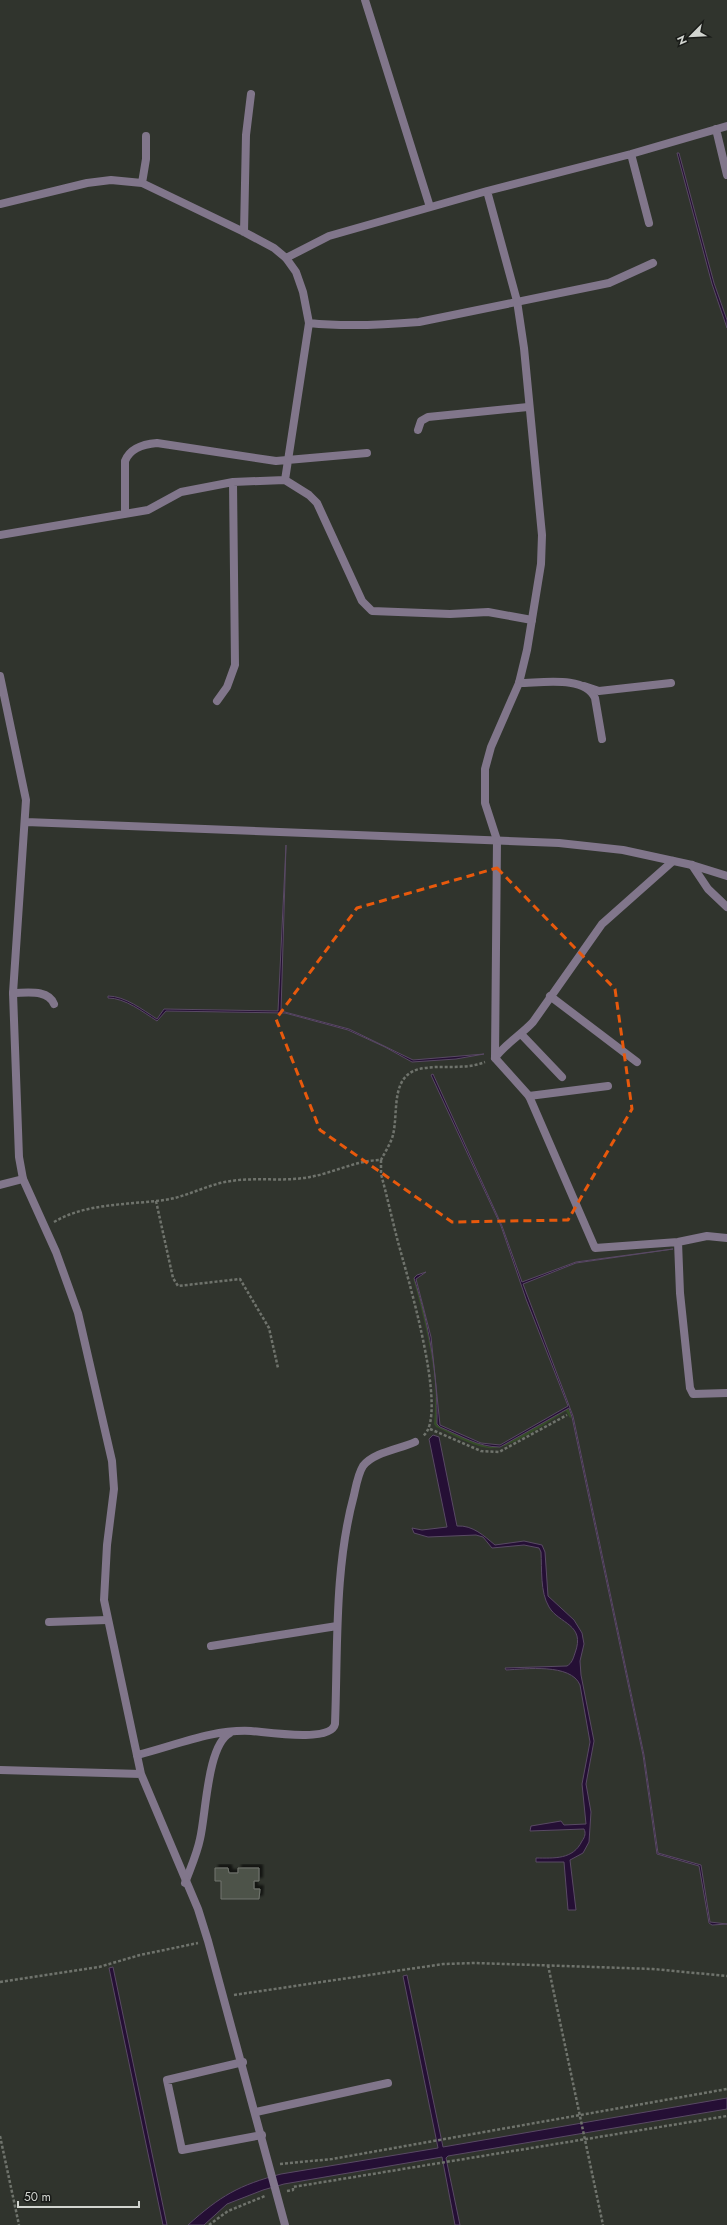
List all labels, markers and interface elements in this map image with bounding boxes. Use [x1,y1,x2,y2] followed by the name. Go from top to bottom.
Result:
[671,16,711,56] north arrow
[673,33,691,47] text: N
[18,2183,139,2209] scale bar
[24,2188,51,2206] text: 50 m

